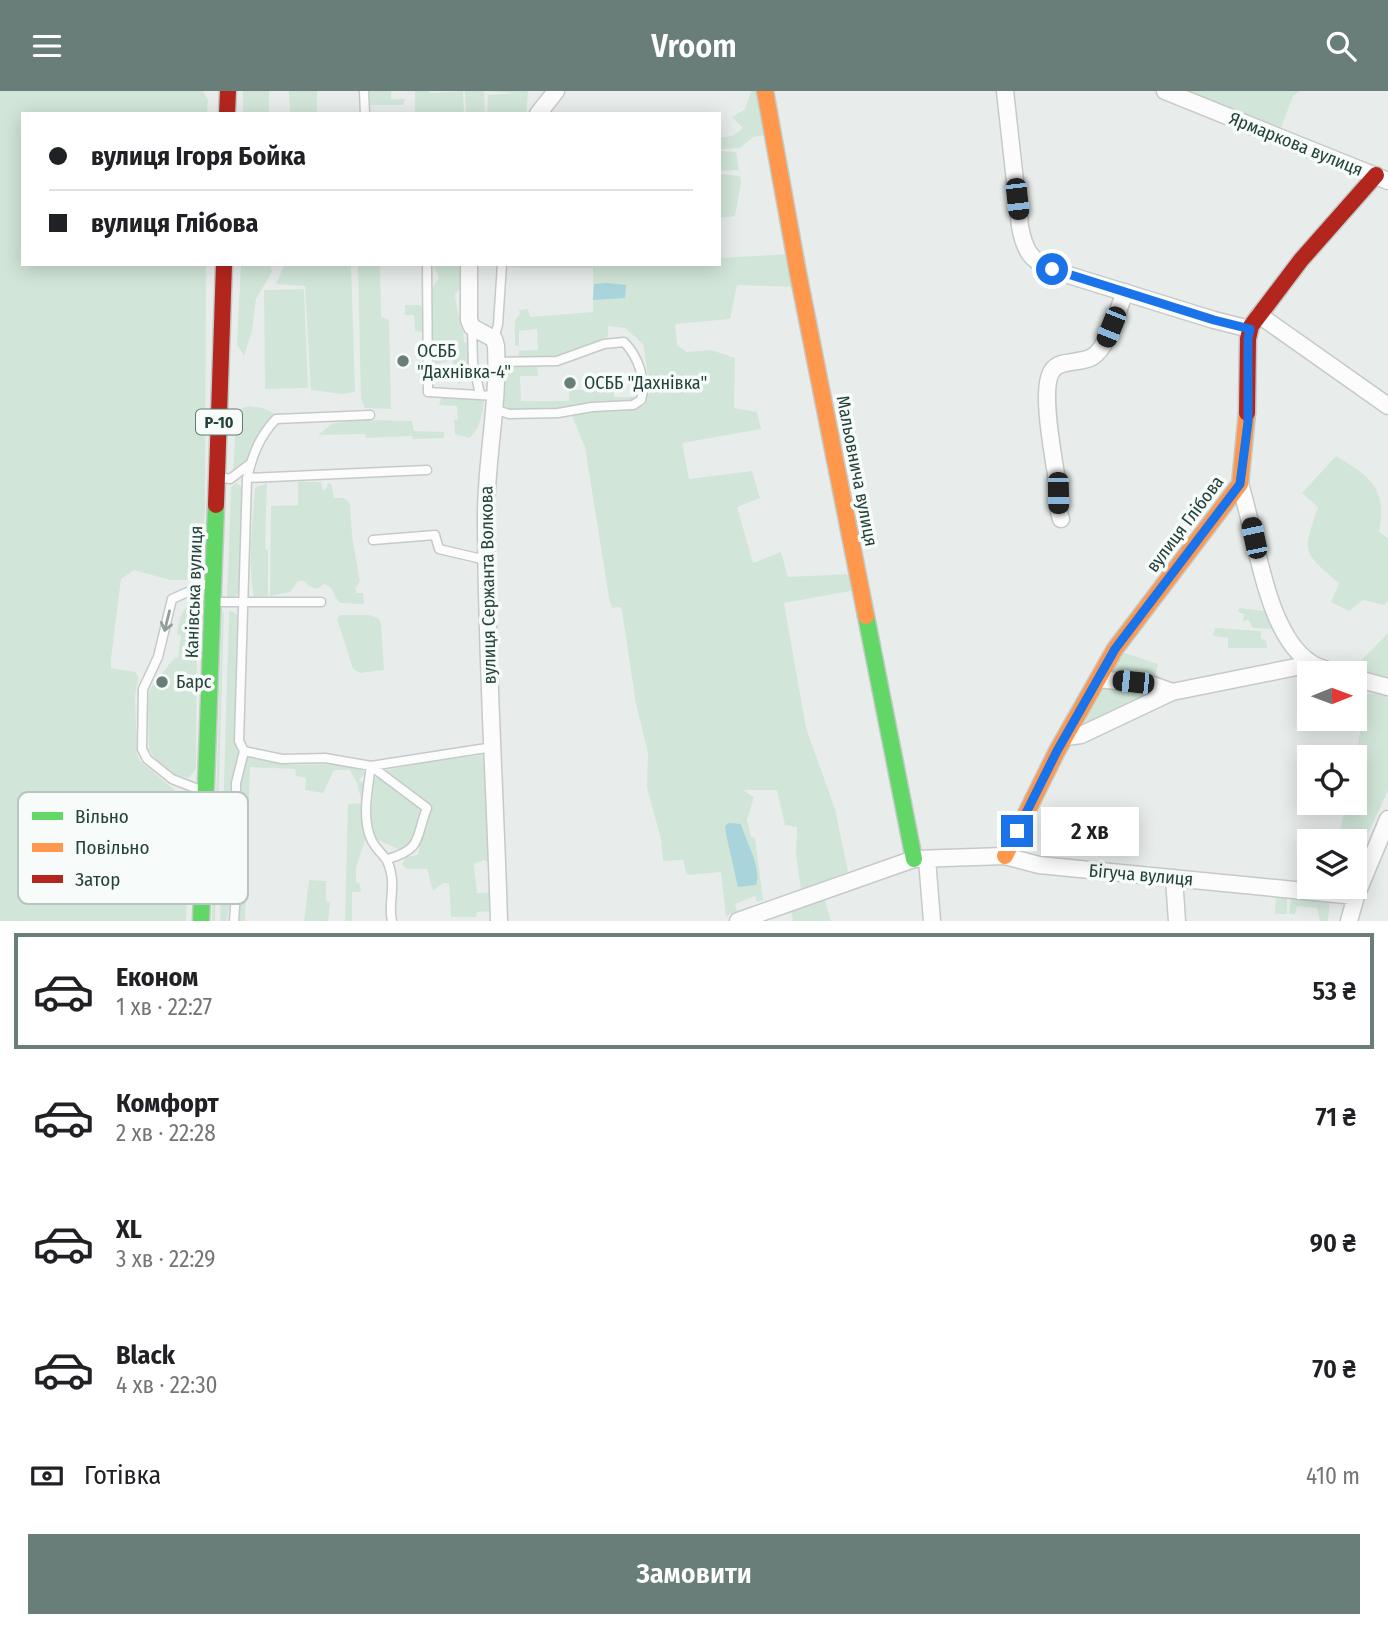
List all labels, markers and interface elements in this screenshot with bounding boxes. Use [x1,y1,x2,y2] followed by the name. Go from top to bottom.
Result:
[28,27,66,65] icon: menu
[651,27,737,65] text: Vroom
[1322,27,1360,65] icon: search
[1226,107,1366,181] street label: Ярмаркова вулиця
[91,141,306,172] text: вулиця Ігоря Бойка
[1005,177,1030,221] car
[91,208,258,239] text: вулиця Глібова
[1036,253,1068,285] route start
[1094,304,1129,350] car
[417,340,511,383] place label: ОСББ "Дахнівка-4"
[395,353,411,369] marker: ОСББ "Дахнівка-4"
[584,372,707,394] place label: ОСББ "Дахнівка"
[562,375,578,391] marker: ОСББ "Дахнівка"
[832,394,882,548] street label: Мальовнича вулиця
[196,409,242,435] road number: Р-10
[1142,471,1228,577] street label: вулиця Глібова
[1048,472,1069,514] car
[475,485,501,684] street label: вулиця Сержанта Волкова
[1240,515,1269,561] car
[181,525,207,659] street label: Канівська вулиця
[159,609,173,632] one-way arrow
[1297,661,1367,731] north arrow
[1297,661,1367,899] map controls
[1112,669,1155,695] car
[176,671,212,693] place label: Барс
[154,674,170,690] marker: Барс
[1297,745,1367,815] button: locate
[18,792,248,904] legend
[75,805,129,828] text: Вільно
[1042,807,1140,855] callout: 2 хв
[1001,815,1033,847] route end
[1071,817,1109,845] text: 2 хв
[1297,829,1367,899] button: layers
[75,836,149,859] text: Повільно
[1088,859,1194,891] street label: Бігуча вулиця
[75,868,120,891] text: Затор
[32,960,95,1023] icon: car
[116,962,198,993] text: Економ
[1312,976,1356,1007] text: 53 ₴
[116,993,212,1021] text: 1 хв · 22:27
[32,1086,95,1149] icon: car
[116,1088,219,1119] text: Комфорт
[1315,1102,1356,1133] text: 71 ₴
[116,1119,216,1147] text: 2 хв · 22:28
[32,1212,95,1275] icon: car
[116,1214,142,1245] text: XL
[1310,1228,1356,1259] text: 90 ₴
[116,1245,215,1273] text: 3 хв · 22:29
[32,1338,95,1401] icon: car
[116,1340,175,1371] text: Black
[1312,1354,1356,1385] text: 70 ₴
[116,1371,218,1399] text: 4 хв · 22:30
[28,1457,66,1495] icon: cash
[84,1460,161,1491] text: Готівка
[1306,1462,1360,1490] text: 410 m
[28,1534,1360,1614] button: Замовити

